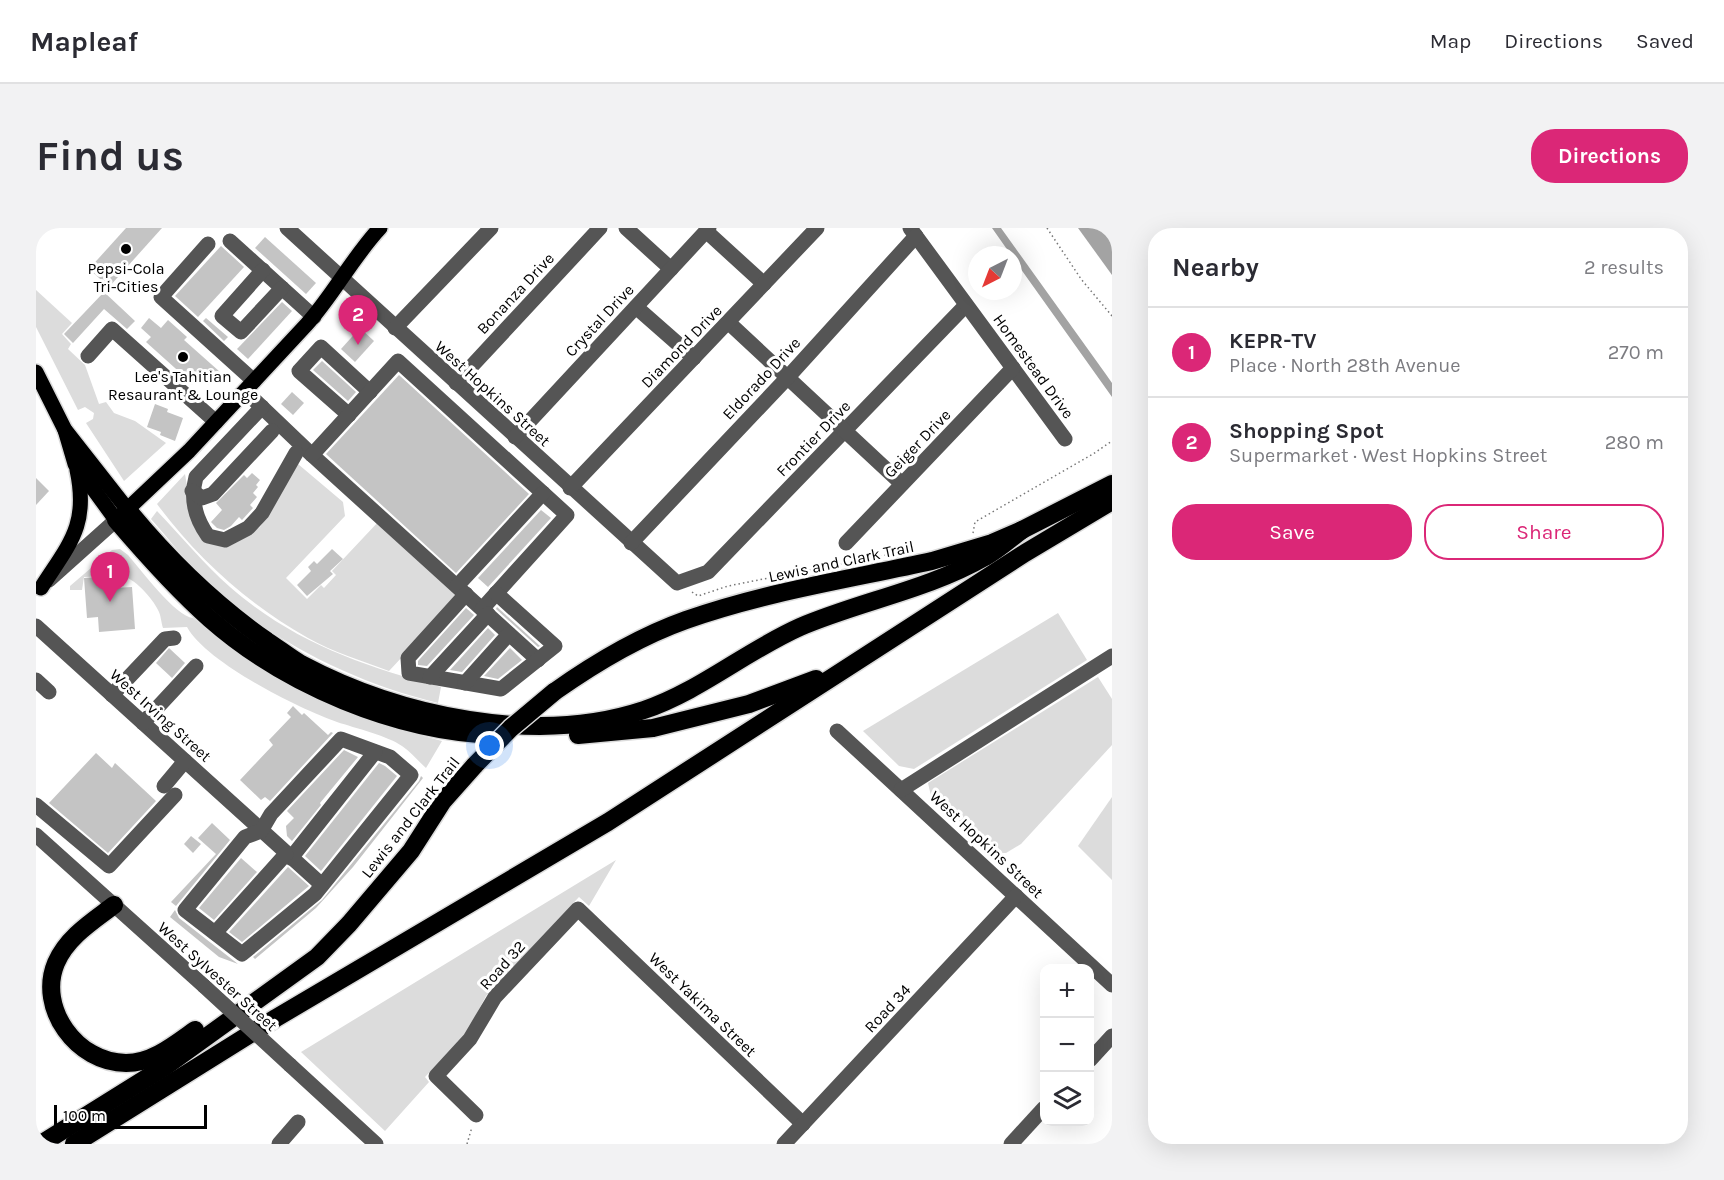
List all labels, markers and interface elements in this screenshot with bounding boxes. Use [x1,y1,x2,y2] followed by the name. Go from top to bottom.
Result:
[30,25,138,58] text: Mapleaf
[1430,29,1471,53] text: Map
[1504,29,1603,53] text: Directions
[1636,29,1694,53] text: Saved
[1531,129,1688,183] button: Directions
[36,131,184,181] text: Find us
[119,242,133,256] marker: Pepsi-Cola Tri-Cities
[968,246,1022,300] north arrow
[473,249,558,338] street label: Bonanza Drive
[1172,252,1259,283] text: Nearby
[1584,256,1664,279] text: 2 results
[87,259,165,296] place label: Pepsi-Cola Tri-Cities
[561,280,638,360] street label: Crystal Drive
[338,296,378,345] pin: 2
[637,301,726,392] street label: Diamond Drive
[989,310,1078,422] street label: Homestead Drive
[1229,328,1316,354] text: KEPR-TV
[718,333,804,423] street label: Eldorado Drive
[431,337,554,450] street label: West Hopkins Street
[1188,341,1195,364] text: 1
[1608,341,1664,364] text: 270 m
[176,350,190,364] marker: Lee's Tahitian Resaurant & Lounge
[1229,354,1461,377] text: Place · North 28th Avenue
[108,367,258,404] place label: Lee's Tahitian Resaurant & Lounge
[772,396,854,480] street label: Frontier Drive
[880,405,955,481] street label: Geiger Drive
[1229,418,1384,444] text: Shopping Spot
[1185,431,1198,454] text: 2
[1605,431,1664,454] text: 280 m
[1229,444,1547,467] text: Supermarket · West Hopkins Street
[1172,504,1412,560] button: Save
[1424,504,1664,560] button: Share
[767,537,916,586] street label: Lewis and Clark Trail
[90,552,130,602] pin: 1
[106,665,215,766] street label: West Irving Street
[475,731,504,760] your location
[357,753,464,882] street label: Lewis and Clark Trail
[926,787,1047,902] street label: West Hopkins Street
[154,918,281,1035] street label: West Sylvester Street
[475,937,529,994] street label: Road 32
[645,948,760,1061] street label: West Yakima Street
[1040,964,1094,1126] map controls
[1040,964,1094,1018] button: +
[860,980,914,1036] street label: Road 34
[1040,1018,1094,1072] button: −
[1040,1072,1094,1126] button: layers
[54,1102,207,1130] scale bar
[63,1106,106,1125] text: 100 m

